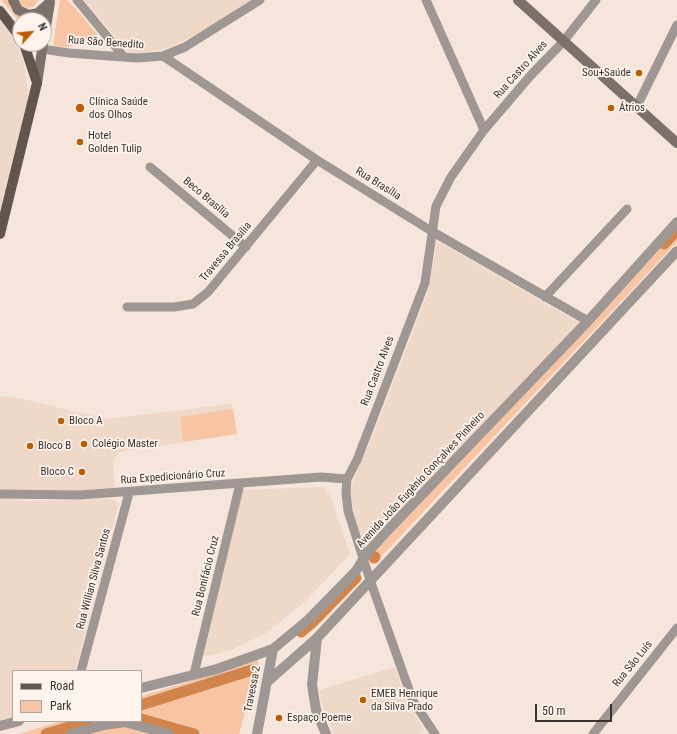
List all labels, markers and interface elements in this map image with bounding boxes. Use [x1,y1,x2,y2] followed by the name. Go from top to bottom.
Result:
[12,12,52,52] north arrow
[35,21,50,33] text: N
[68,34,144,52] street label: Rua São Benedito
[491,38,551,102] street label: Rua Castro Alves
[582,66,631,80] place label: Sou+Saúde
[634,68,644,78] marker: Sou+Saúde
[89,95,148,121] place label: Clínica Saúde dos Olhos
[619,101,645,115] place label: Átrios
[74,102,86,114] marker: Clínica Saúde dos Olhos
[606,103,616,113] marker: Átrios
[88,129,142,155] place label: Hotel Golden Tulip
[75,137,85,147] marker: Hotel Golden Tulip
[353,165,403,203] street label: Rua Brasília
[180,175,232,221] street label: Beco Brasília
[197,220,255,284] street label: Travessa Brasília
[359,334,397,408] street label: Rua Castro Alves
[354,409,488,551] street label: Avenida João Eugênio Gonçalves Pinheiro
[69,414,103,428] place label: Bloco A
[56,416,66,426] marker: Bloco A
[92,437,158,451] place label: Colégio Master
[38,439,71,453] place label: Bloco B
[79,439,89,449] marker: Colégio Master
[25,441,35,451] marker: Bloco B
[41,465,74,479] place label: Bloco C
[77,467,87,477] marker: Bloco C
[120,467,226,487] street label: Rua Expedicionário Cruz
[74,527,114,631] street label: Rua Willian Silva Santos
[190,534,222,618] street label: Rua Bonifácio Cruz
[610,638,656,690] street label: Rua São Luís
[242,665,264,713] street label: Travessa 2
[12,670,142,722] legend
[50,679,74,693] text: Road
[371,687,438,713] place label: EMEB Henrique da Silva Prado
[358,695,368,705] marker: EMEB Henrique da Silva Prado
[537,696,614,722] scale bar
[50,699,71,713] text: Park
[542,704,566,718] text: 50 m
[287,711,351,725] place label: Espaço Poeme
[274,713,284,723] marker: Espaço Poeme

